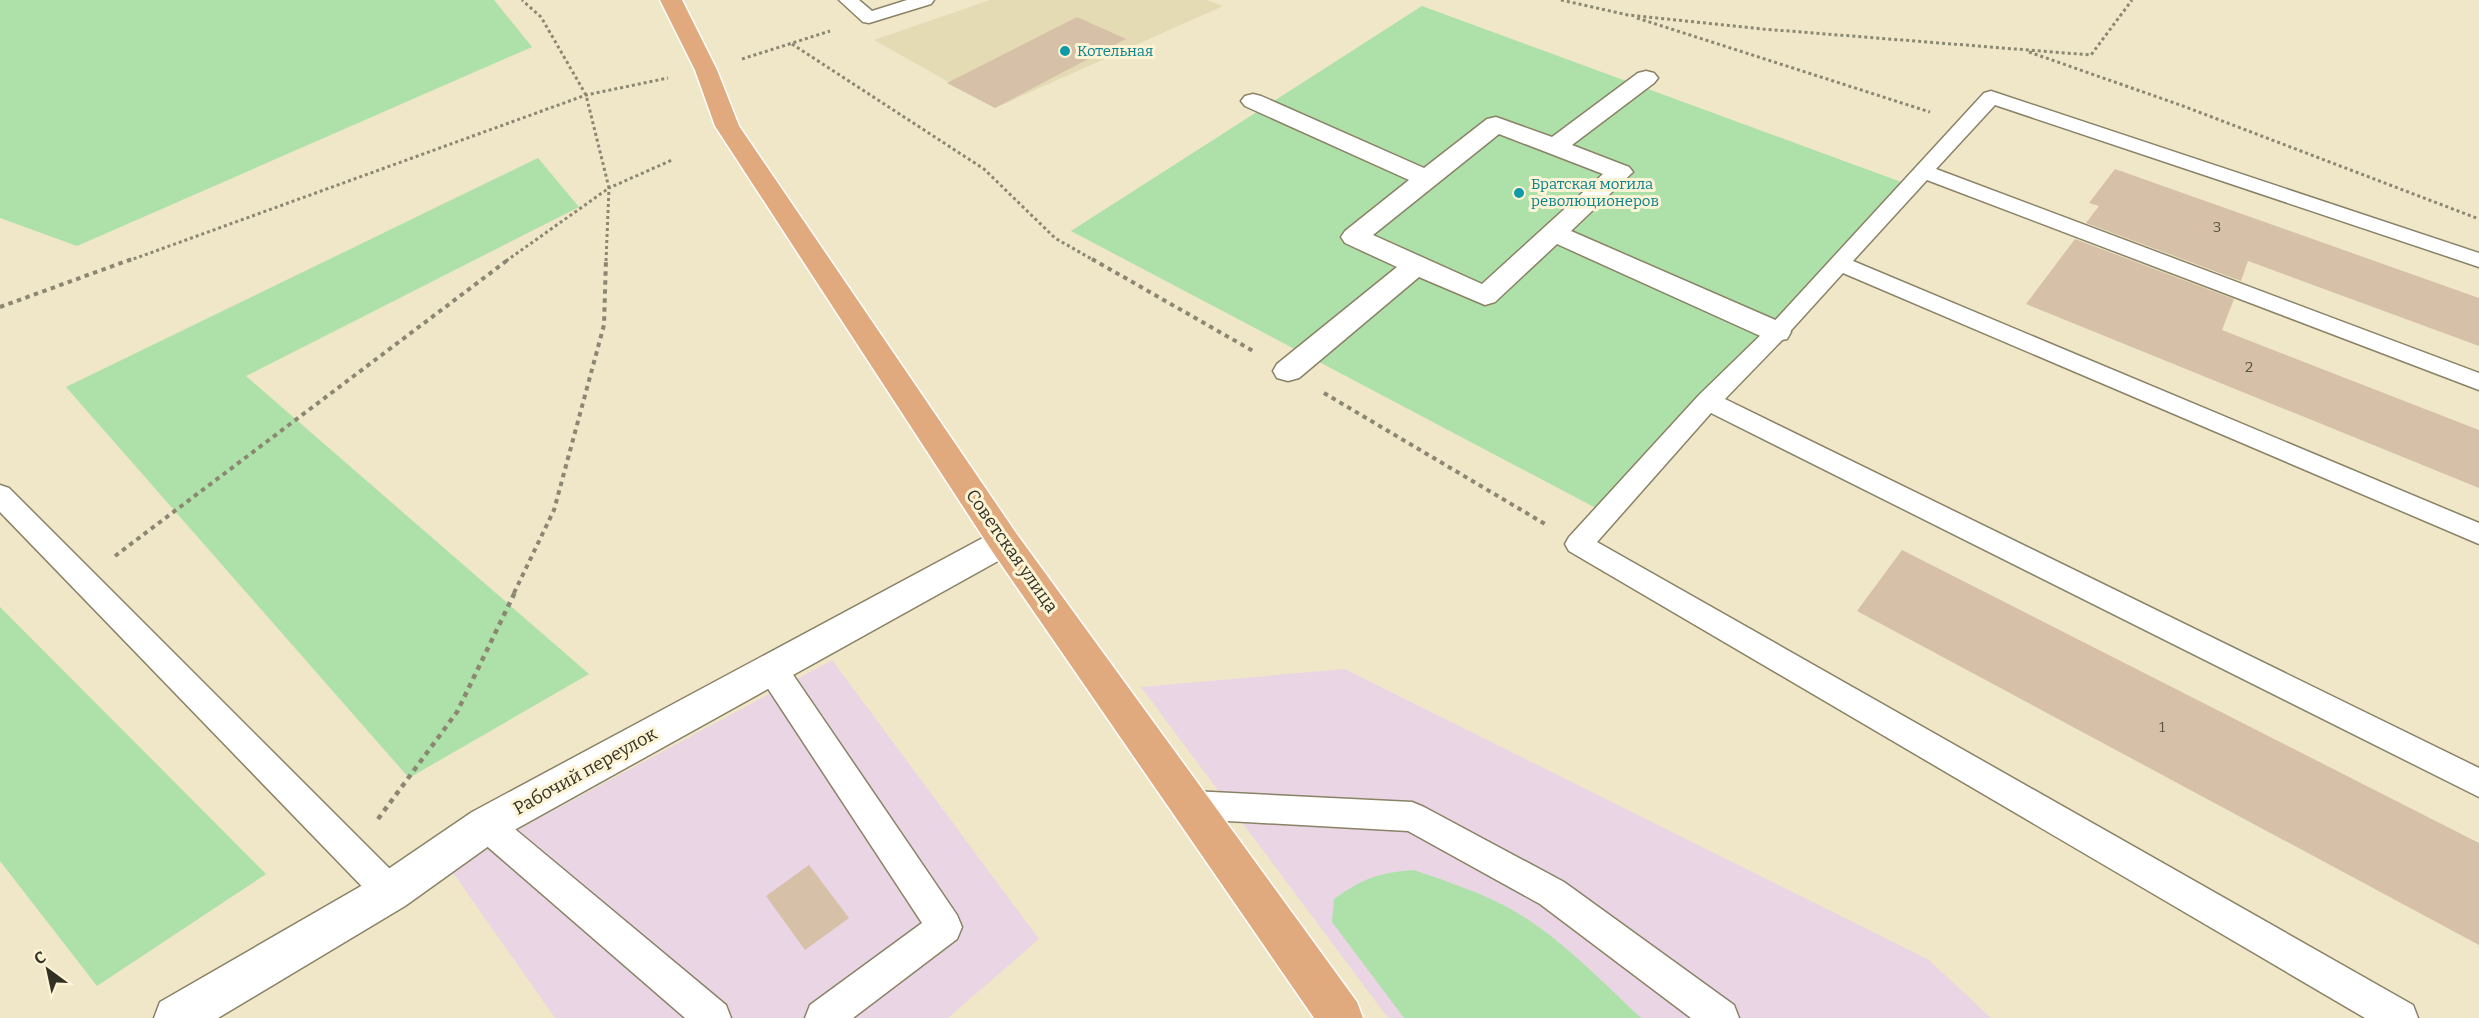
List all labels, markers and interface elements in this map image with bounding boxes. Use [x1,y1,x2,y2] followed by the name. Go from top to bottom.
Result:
[1077,42,1153,60] place label: Котельная
[1058,44,1072,58] marker: Котельная
[1531,175,1659,210] place label: Братская могила революционеров
[1512,186,1526,200] marker: Братская могила революционеров
[2213,218,2221,236] house number: 3
[2245,358,2253,376] house number: 2
[961,485,1063,617] street label: Советская улица
[2159,718,2165,736] house number: 1
[509,722,661,820] street label: Рабочий переулок
[18,940,78,1000] north arrow
[31,947,50,969] text: С

